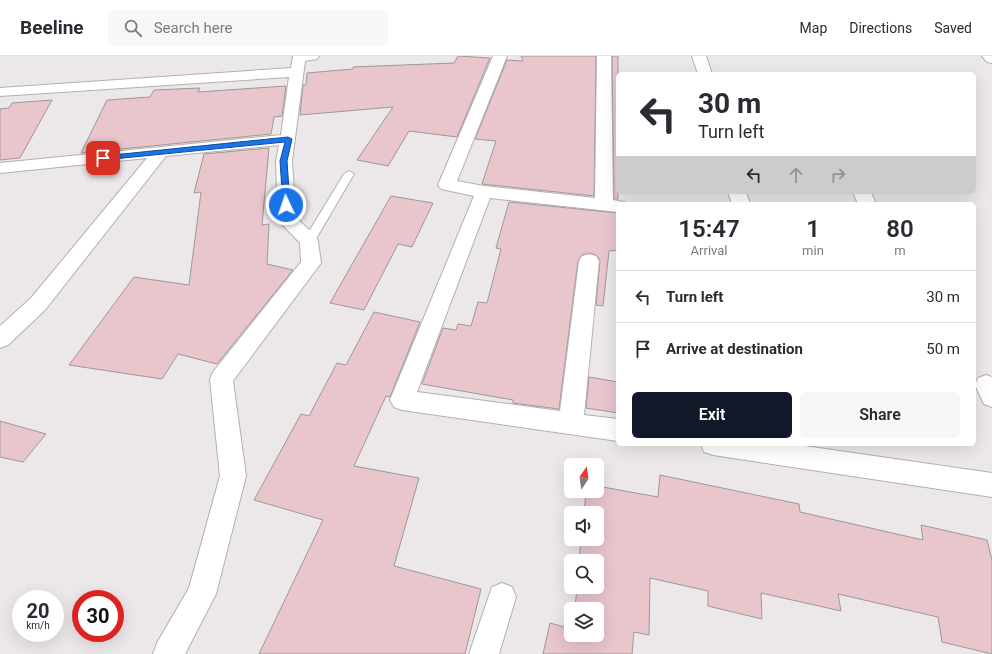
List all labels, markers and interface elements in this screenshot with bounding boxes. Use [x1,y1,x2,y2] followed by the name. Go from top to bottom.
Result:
[108,10,388,46] search box
[20,16,84,39] text: Beeline
[122,17,144,39] icon: search
[154,19,233,37] text: Search here
[800,20,827,36] text: Map
[849,20,912,36] text: Directions
[934,20,972,36] text: Saved
[698,87,761,120] text: 30 m
[632,88,684,140] icon: left
[698,121,764,142] text: Turn left
[86,141,120,175] pin
[92,147,114,169] icon: arrive
[743,164,765,186] icon: left
[785,164,807,186] icon: ahead
[827,164,849,186] icon: right
[265,184,307,226] position arrow
[678,215,740,243] text: 15:47
[806,215,820,243] text: 1
[886,215,914,243] text: 80
[691,243,728,258] text: Arrival
[802,243,824,258] text: min
[894,243,906,258] text: m
[632,286,654,308] icon: left
[666,288,723,306] text: Turn left
[926,288,960,306] text: 30 m
[632,338,654,360] icon: arrive
[666,340,803,358] text: Arrive at destination
[926,340,960,358] text: 50 m
[632,392,792,438] button: Exit
[800,392,960,438] button: Share
[564,458,604,498] north arrow
[564,458,604,642] map controls
[564,506,604,546] button: sound
[564,554,604,594] button: search
[72,590,124,642] speed limit sign: 30
[27,599,49,623] text: 20
[564,602,604,642] button: layers
[26,620,50,631] text: km/h

